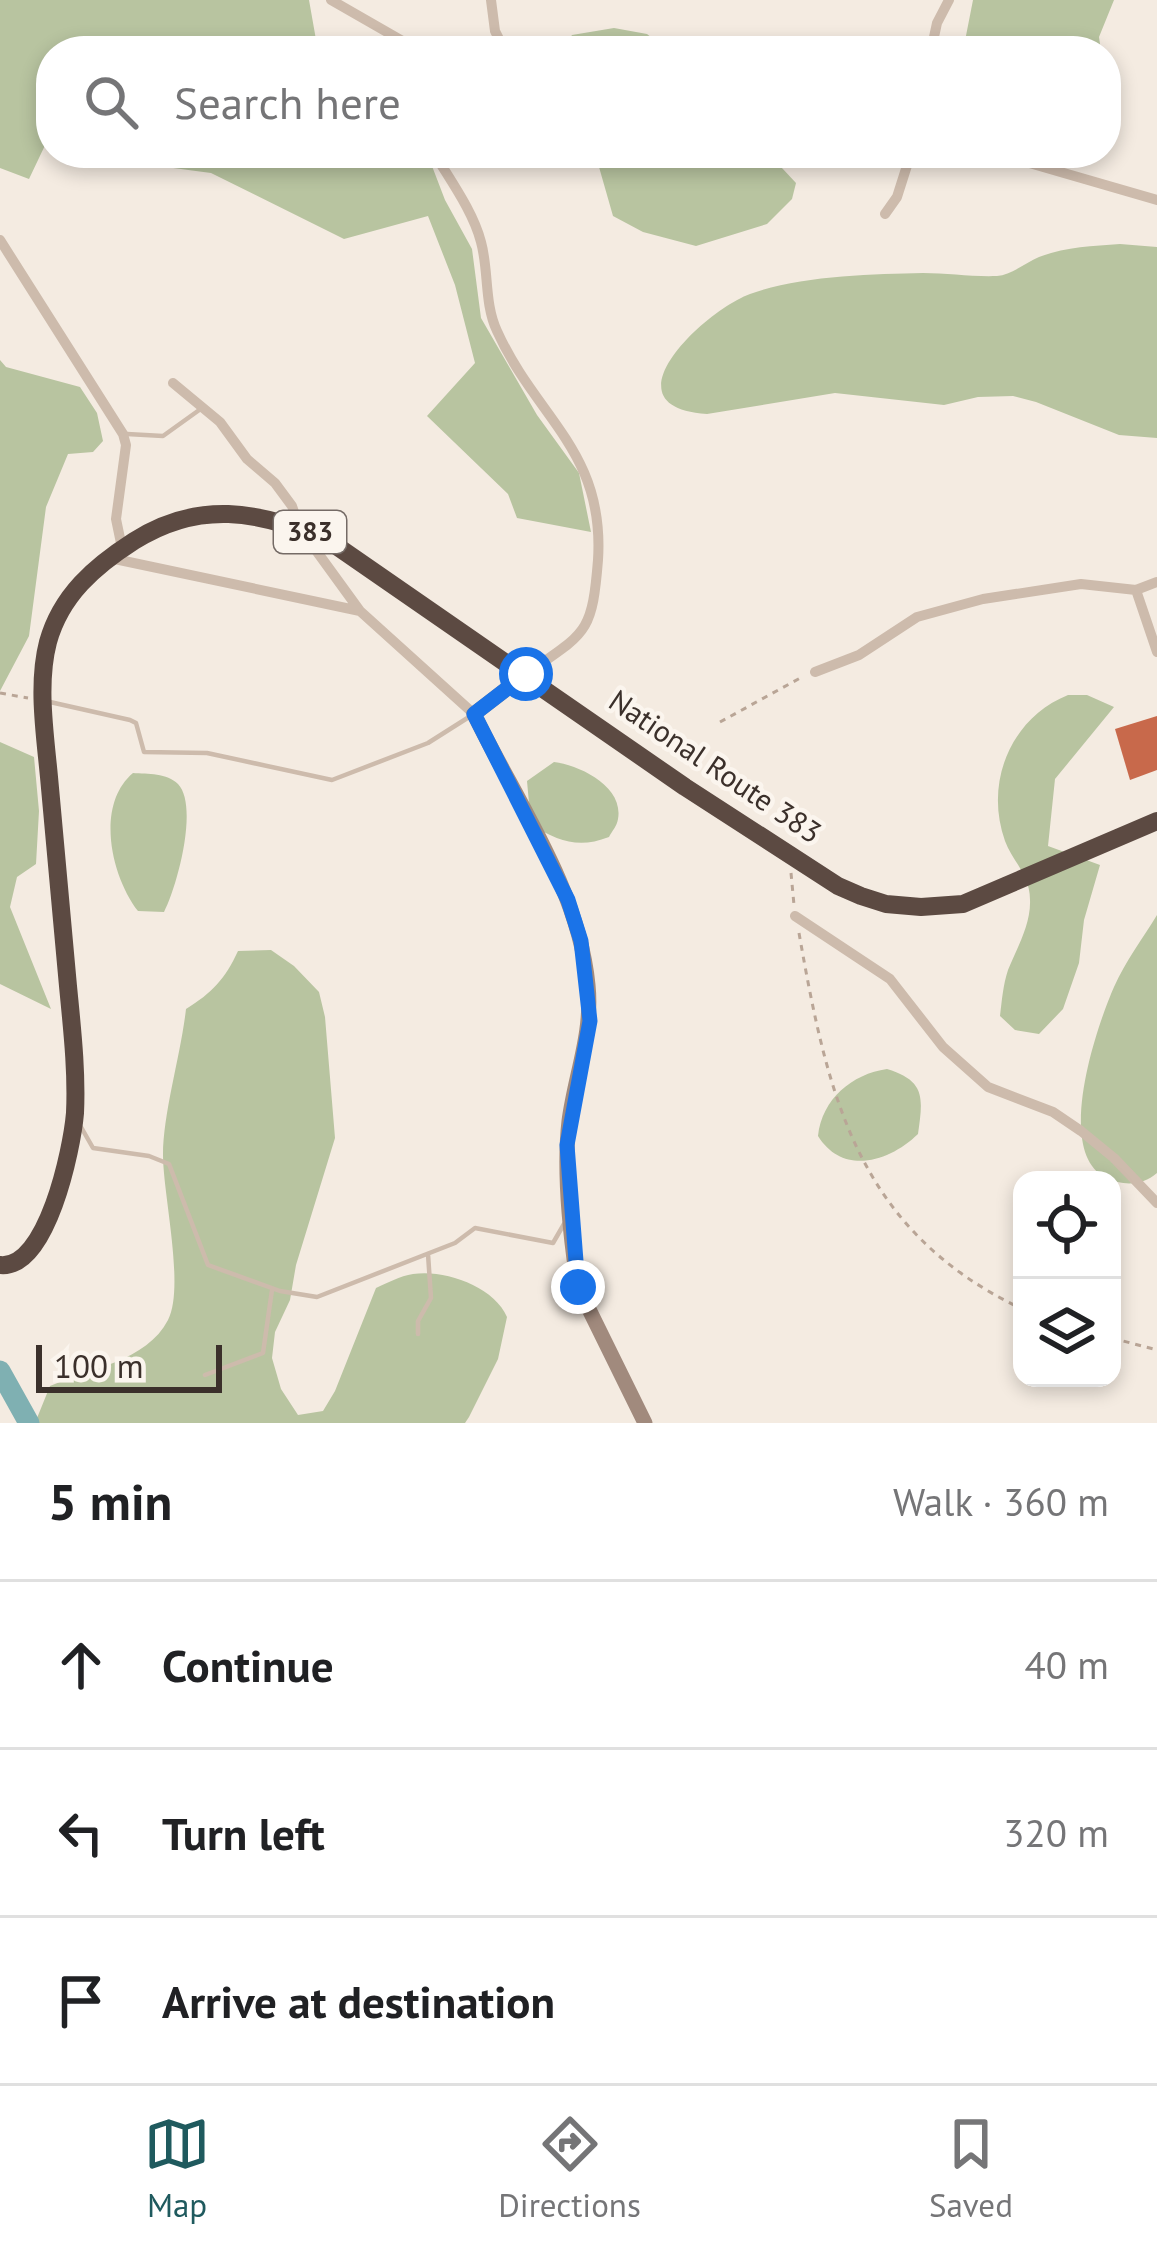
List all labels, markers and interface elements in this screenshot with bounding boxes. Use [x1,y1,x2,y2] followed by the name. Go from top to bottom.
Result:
[36,36,1121,168] search box
[78,69,144,135] icon: search
[174,73,401,131] text: Search here
[274,511,346,553] road number: 383
[499,647,553,701] route start
[602,680,830,851] street label: National Route 383
[1013,1171,1121,1387] map controls
[1013,1171,1121,1279] button: locate
[551,1260,605,1314] route end
[1013,1279,1121,1387] button: layers
[36,1339,222,1392] scale bar
[54,1344,144,1387] text: 100 m
[48,1468,172,1534] text: 5 min
[893,1476,1109,1527] text: Walk · 360 m
[48,1632,114,1698] icon: ahead
[162,1636,334,1694] text: Continue
[1024,1639,1109,1690] text: 40 m
[48,1800,114,1866] icon: left
[162,1804,325,1862] text: Turn left
[1003,1807,1109,1858] text: 320 m
[48,1968,114,2034] icon: arrive
[162,1972,555,2030] text: Arrive at destination
[144,2111,210,2226] tab: Map
[498,2111,641,2226] tab: Directions
[929,2111,1013,2226] tab: Saved

